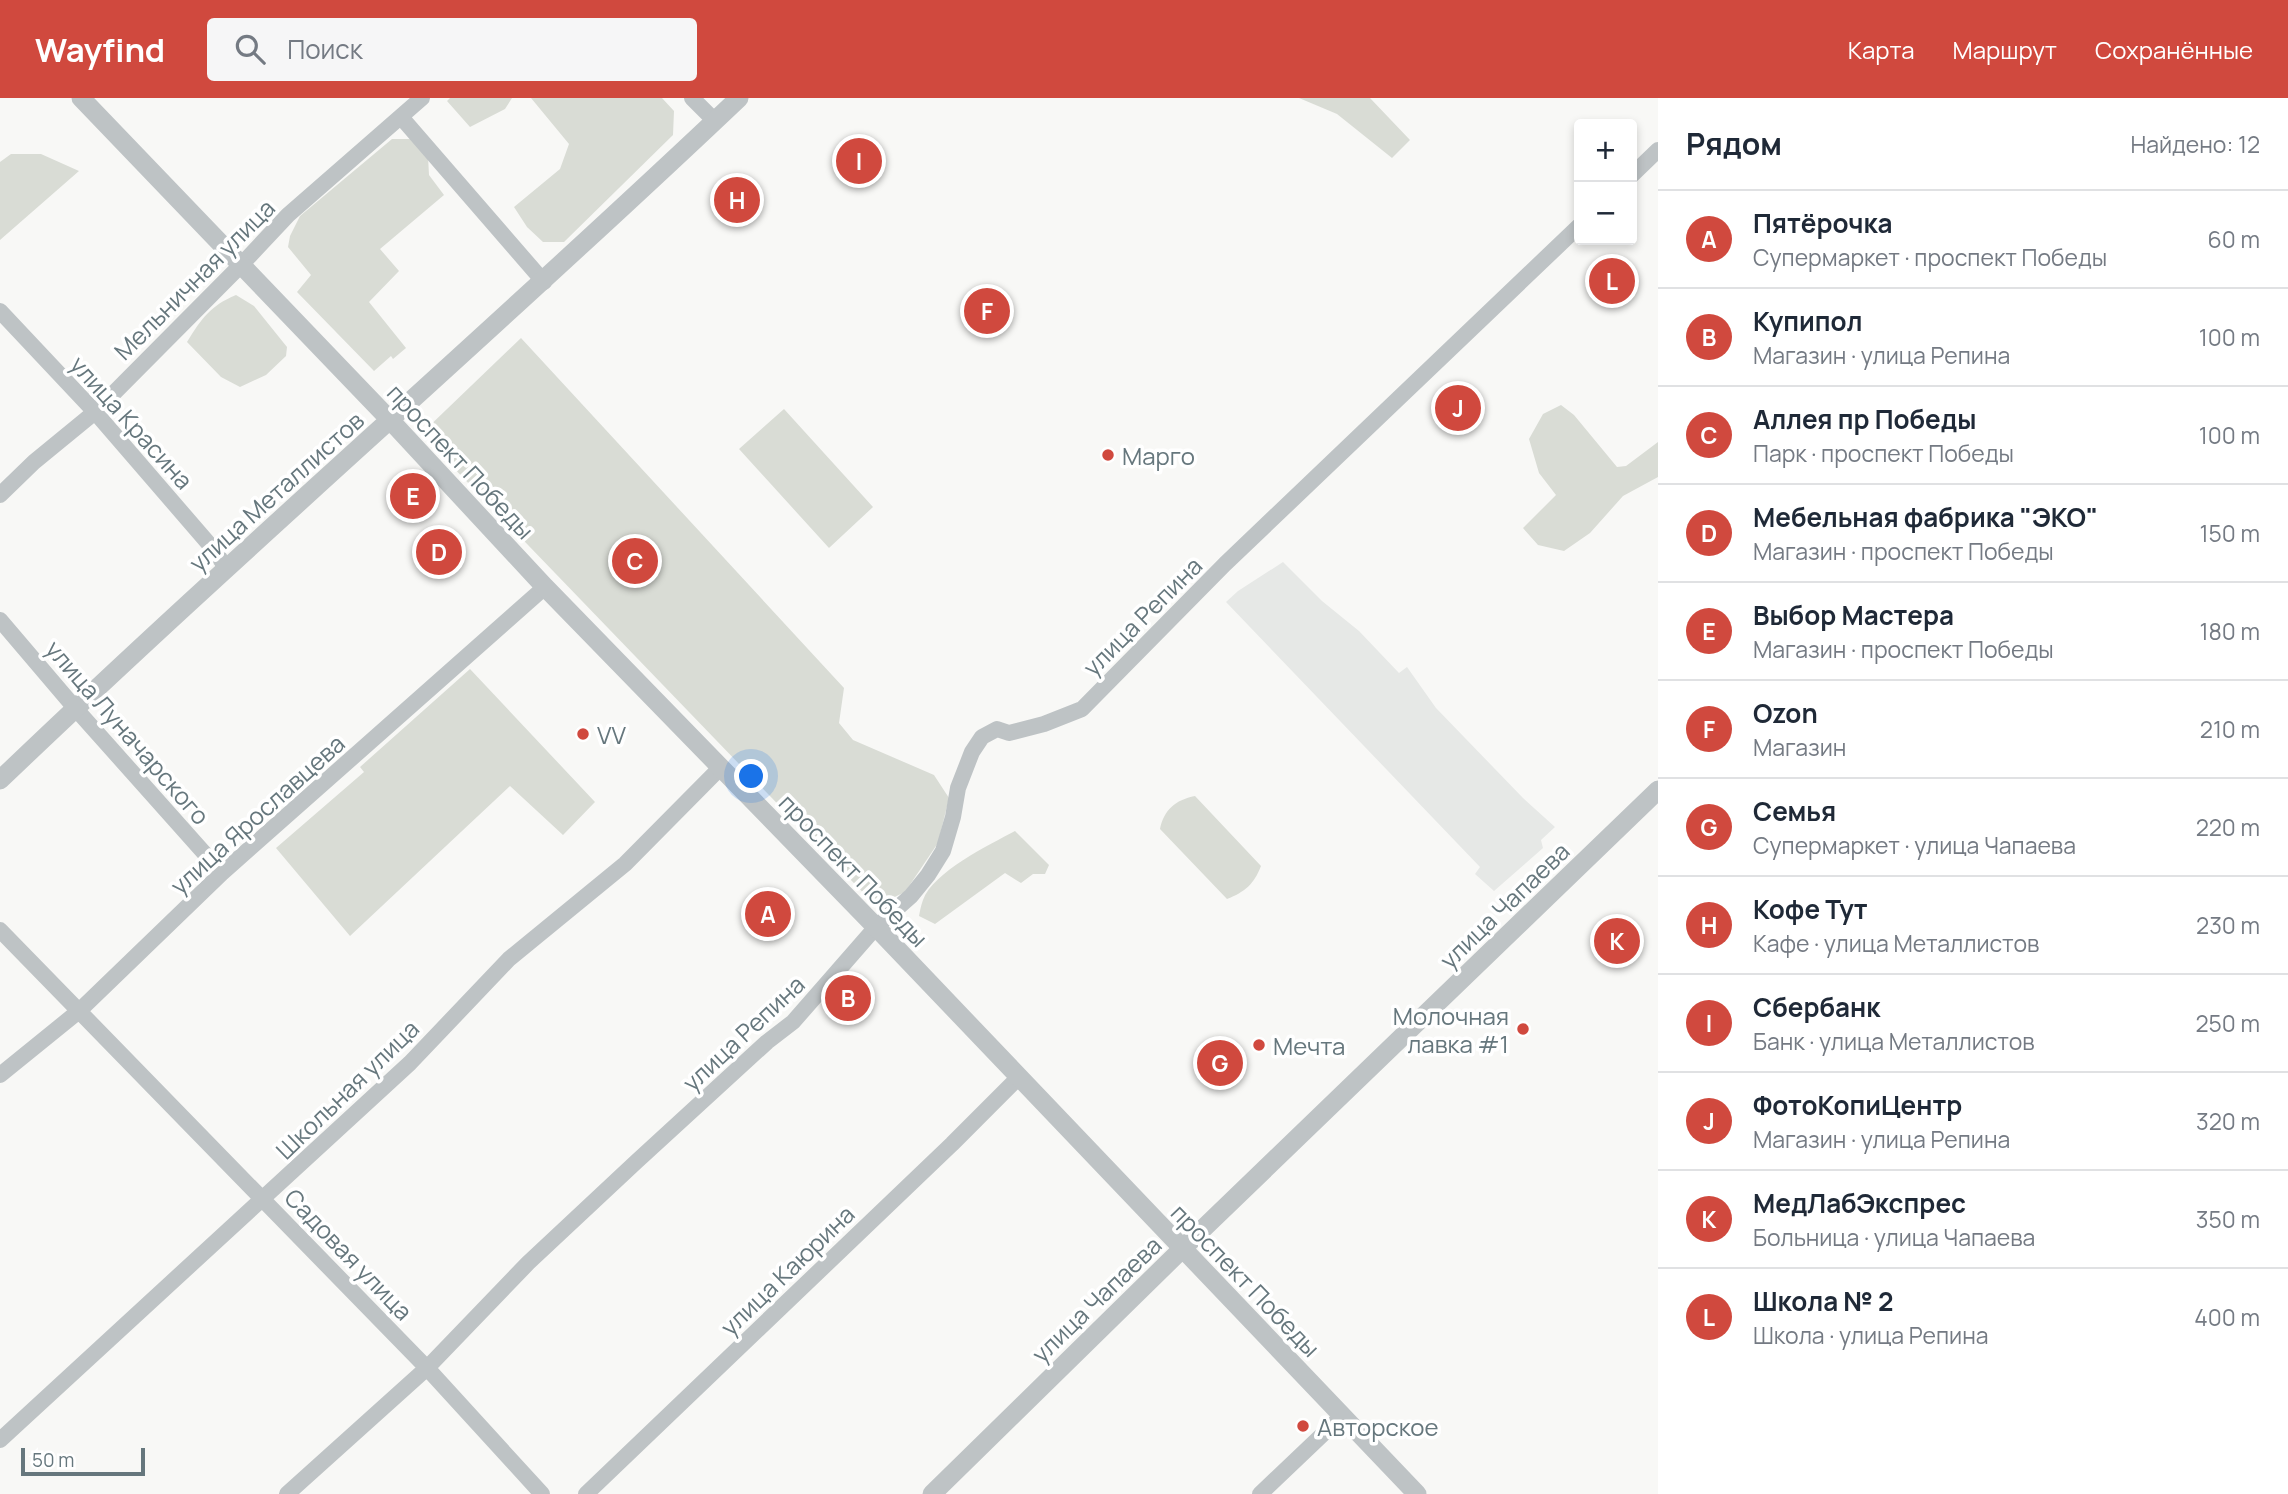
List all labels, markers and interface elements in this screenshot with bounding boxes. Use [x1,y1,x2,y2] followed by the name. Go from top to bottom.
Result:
[207,18,697,81] search box
[35,27,165,72] text: Wayfind
[231,30,269,68] icon: search
[287,31,363,67] text: Поиск
[1848,33,1915,66] text: Карта
[1953,33,2057,66] text: Маршрут
[2095,33,2253,66] text: Сохранённые
[1574,119,1637,245] map controls
[1574,119,1637,182] button: +
[1686,123,1782,164] text: Рядом
[2130,128,2260,160] text: Найдено: 12
[836,135,882,187] pin: I
[714,174,760,226] pin: H
[1574,182,1637,245] button: −
[106,191,282,367] street label: Мельничная улица
[1753,205,1892,241] text: Пятёрочка
[1701,223,1717,255] text: A
[2208,223,2260,255] text: 60 m
[1753,241,2107,273] text: Супермаркет · проспект Победы
[1589,255,1635,307] pin: L
[964,285,1010,337] pin: F
[1753,303,1862,339] text: Купипол
[1702,321,1716,353] text: B
[2199,321,2260,353] text: 100 m
[1753,339,2010,371] text: Магазин · улица Репина
[63,348,201,496] street label: улица Красина
[380,376,542,546] street label: проспект Победы
[1435,382,1481,434] pin: J
[1753,401,1976,437] text: Аллея пр Победы
[181,403,371,578] street label: улица Металлистов
[1701,419,1718,451] text: C
[2199,419,2260,451] text: 100 m
[1753,437,2014,469] text: Парк · проспект Победы
[1122,439,1195,472] place label: Марго
[1100,447,1116,463] marker: Марго
[390,470,436,522] pin: E
[1753,499,2098,535] text: Мебельная фабрика "ЭКО"
[1701,517,1717,549] text: D
[2200,517,2260,549] text: 150 m
[416,526,462,578] pin: D
[612,535,658,587] pin: C
[1753,535,2054,567] text: Магазин · проспект Победы
[1075,549,1209,683] street label: улица Репина
[1753,597,1954,633] text: Выбор Мастера
[1702,615,1716,647] text: E
[2200,615,2260,647] text: 180 m
[39,633,217,831] street label: улица Луначарского
[1753,633,2054,665] text: Магазин · проспект Победы
[1753,695,1818,731] text: Ozon
[1703,713,1715,745] text: F
[2200,713,2260,745] text: 210 m
[597,718,626,751] place label: VV
[575,726,591,742] marker: VV
[163,727,351,901] street label: улица Ярославцева
[1753,731,1846,763] text: Магазин
[734,759,768,793] your location
[772,786,936,954] street label: проспект Победы
[1753,793,1836,829] text: Семья
[1701,811,1717,843] text: G
[2196,811,2260,843] text: 220 m
[1753,829,2076,861] text: Супермаркет · улица Чапаева
[1432,835,1576,975] street label: улица Чапаева
[745,888,791,940] pin: A
[1753,891,1868,927] text: Кофе Тут
[1701,909,1717,941] text: H
[2196,909,2260,941] text: 230 m
[1594,915,1640,967] pin: K
[1753,927,2039,959] text: Кафе · улица Металлистов
[675,968,811,1098] street label: улица Репина
[825,972,871,1024] pin: B
[1753,989,1880,1025] text: Сбербанк
[1393,999,1509,1060] place label: Молочная лавка #1
[1706,1007,1712,1039] text: I
[2195,1007,2260,1039] text: 250 m
[268,1012,426,1166] street label: Школьная улица
[1515,1021,1531,1037] marker: Молочная лавка #1
[1753,1025,2035,1057] text: Банк · улица Металлистов
[1273,1029,1345,1062] place label: Мечта
[1197,1037,1243,1089] pin: G
[1251,1037,1267,1053] marker: Мечта
[1753,1087,1962,1123] text: ФотоКопиЦентр
[1703,1105,1715,1137] text: J
[2196,1105,2260,1137] text: 320 m
[1753,1123,2010,1155] text: Магазин · улица Репина
[278,1181,420,1327] street label: Садовая улица
[1753,1185,1966,1221] text: МедЛабЭкспрес
[1164,1196,1328,1364] street label: проспект Победы
[713,1198,861,1342] street label: улица Каюрина
[1702,1203,1716,1235] text: K
[2196,1203,2260,1235] text: 350 m
[1753,1221,2035,1253] text: Больница · улица Чапаева
[1024,1229,1168,1369] street label: улица Чапаева
[1753,1283,1893,1319] text: Школа № 2
[1703,1301,1715,1333] text: L
[2194,1301,2260,1333] text: 400 m
[1753,1319,1989,1351] text: Школа · улица Репина
[1317,1410,1439,1443] place label: Авторское
[1295,1418,1311,1434] marker: Авторское
[21,1445,145,1477] scale bar
[32,1447,74,1473] text: 50 m

